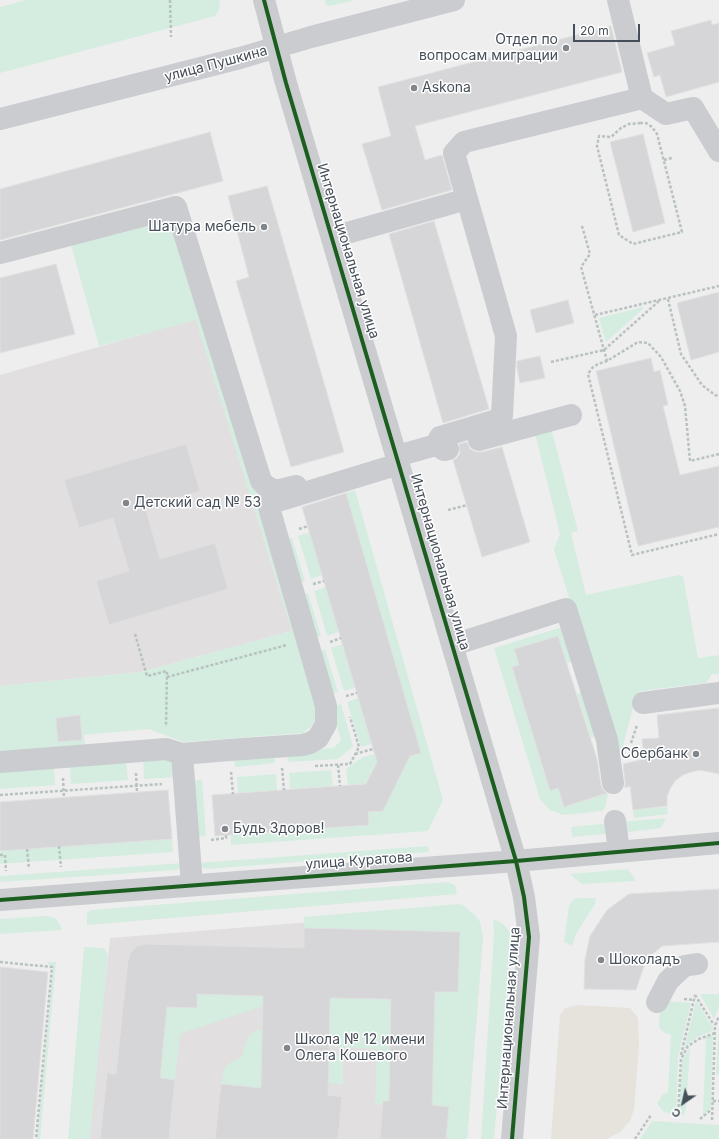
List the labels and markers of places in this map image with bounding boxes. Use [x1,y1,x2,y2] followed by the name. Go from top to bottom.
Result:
[419,32,558,64] place label: Отдел по вопросам миграции
[561,43,571,53] marker: Отдел по вопросам миграции
[422,80,471,96] place label: Askona
[409,83,419,93] marker: Askona
[148,219,256,235] place label: Шатура мебель
[259,222,269,232] marker: Шатура мебель
[134,495,261,511] place label: Детский сад № 53
[121,498,131,508] marker: Детский сад № 53
[621,746,688,762] place label: Сбербанк
[691,749,701,759] marker: Сбербанк
[233,821,325,837] place label: Будь Здоров!
[220,824,230,834] marker: Будь Здоров!
[609,952,680,968] place label: Шоколадъ
[596,955,606,965] marker: Шоколадъ
[295,1032,425,1064] place label: Школа № 12 имени Олега Кошевого
[282,1043,292,1053] marker: Школа № 12 имени Олега Кошевого

